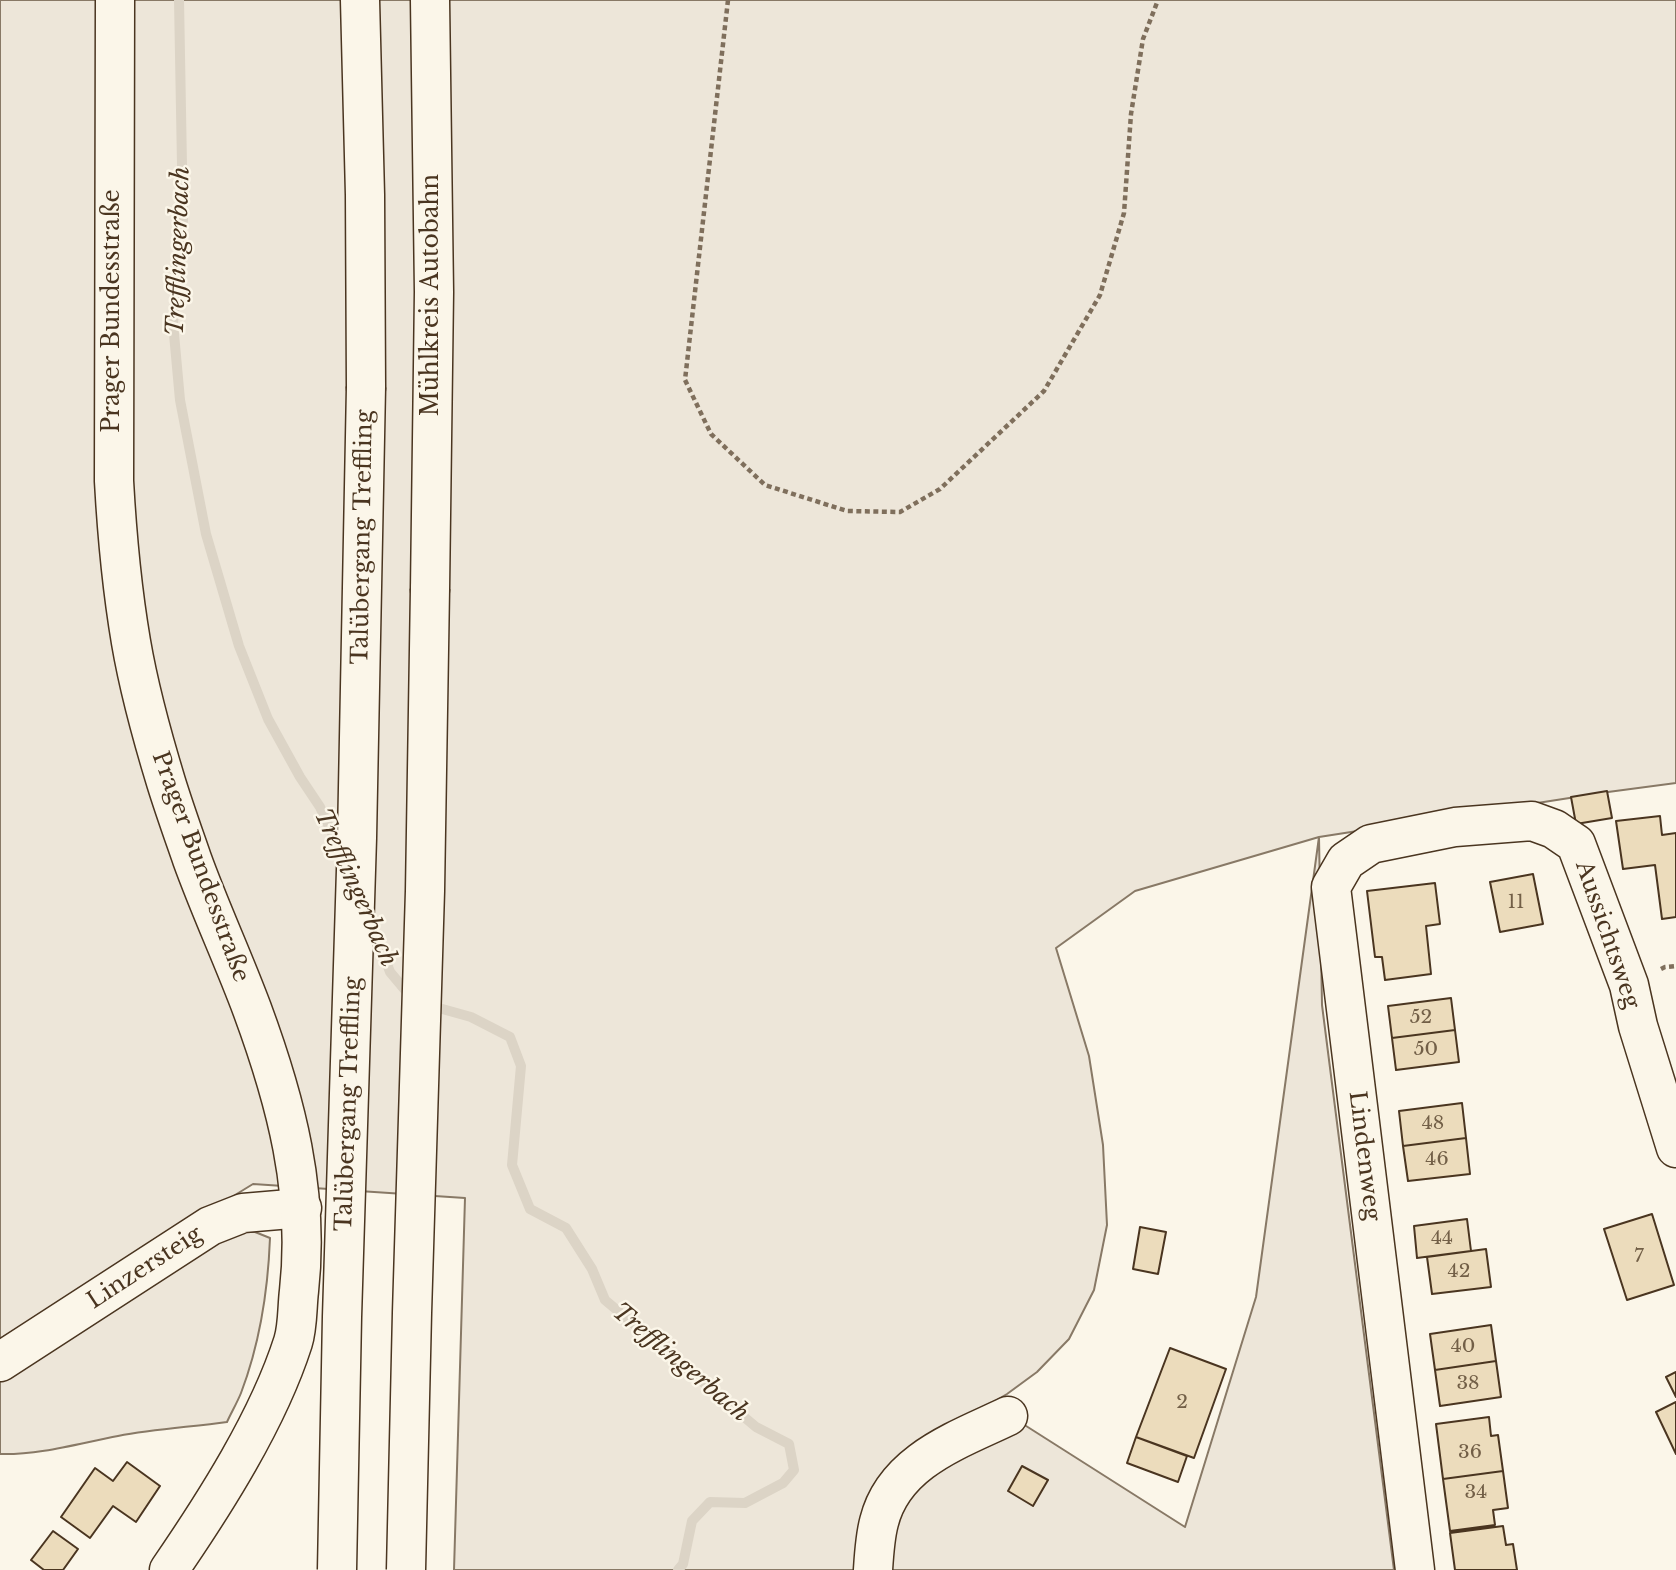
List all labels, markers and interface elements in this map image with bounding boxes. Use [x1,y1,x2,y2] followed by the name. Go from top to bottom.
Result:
[162,166,196,336] water label: Trefflingerbach
[418,174,446,416] street label: Mühlkreis Autobahn
[99,189,127,433] street label: Prager Bundesstraße
[347,409,379,665] street label: Talübergang Treffling
[145,748,255,986] street label: Prager Bundesstraße
[307,805,403,971] water label: Trefflingerbach
[1569,857,1645,1013] street label: Aussichtsweg
[1508,892,1524,914] house number: 11
[331,976,367,1232] street label: Talübergang Treffling
[1410,1007,1432,1029] house number: 52
[1414,1039,1438,1061] house number: 50
[1342,1089,1386,1223] street label: Lindenweg
[1422,1113,1444,1135] house number: 48
[1425,1149,1449,1171] house number: 46
[82,1221,208,1315] street label: Linzersteig
[1431,1228,1453,1250] house number: 44
[1634,1246,1644,1268] house number: 7
[1448,1261,1470,1283] house number: 42
[606,1297,754,1429] water label: Trefflingerbach
[1451,1336,1475,1358] house number: 40
[1456,1373,1480,1395] house number: 38
[1176,1392,1188,1414] house number: 2
[1458,1442,1482,1464] house number: 36
[1465,1482,1487,1504] house number: 34

